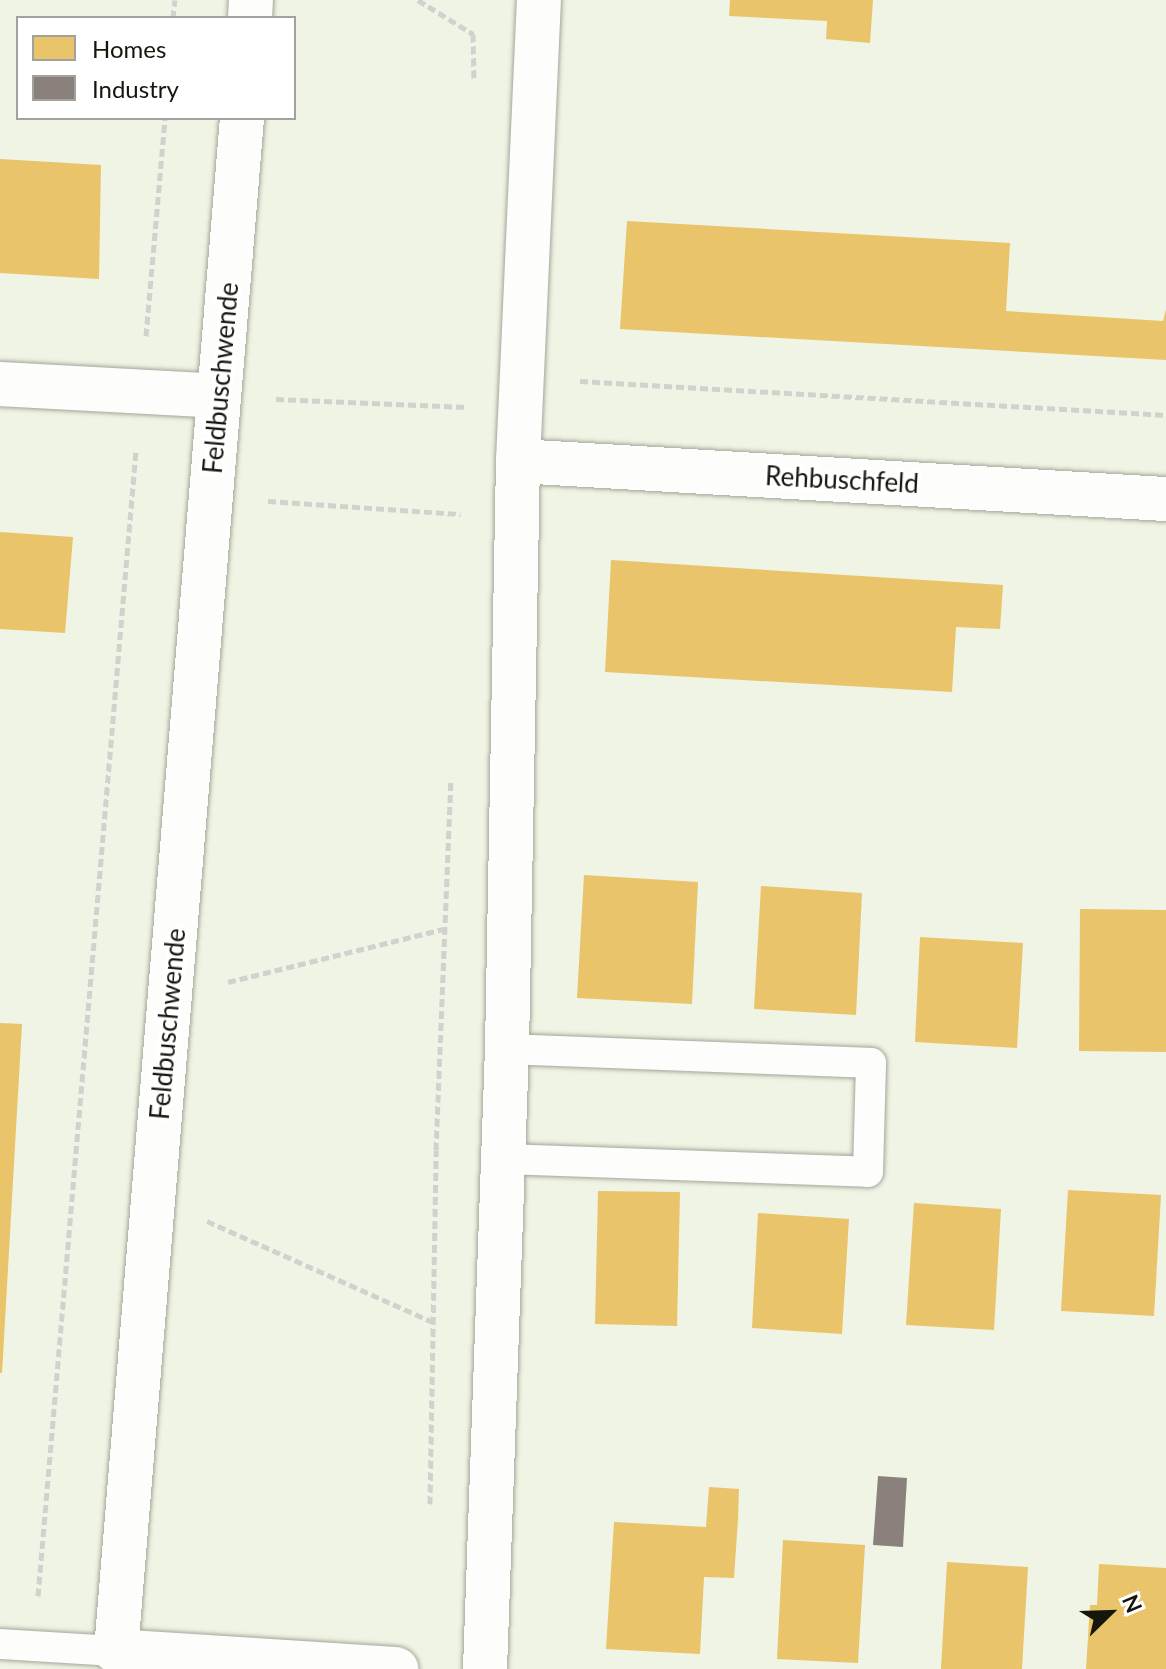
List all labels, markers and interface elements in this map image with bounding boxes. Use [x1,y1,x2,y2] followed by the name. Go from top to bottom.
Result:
[16,16,296,120] legend
[92,34,166,63] text: Homes
[92,74,179,103] text: Industry
[197,281,245,475] street label: Feldbuschwende
[764,460,920,500] street label: Rehbuschfeld
[144,927,192,1121] street label: Feldbuschwende
[1070,1573,1150,1653] north arrow
[1117,1590,1148,1616] text: N

